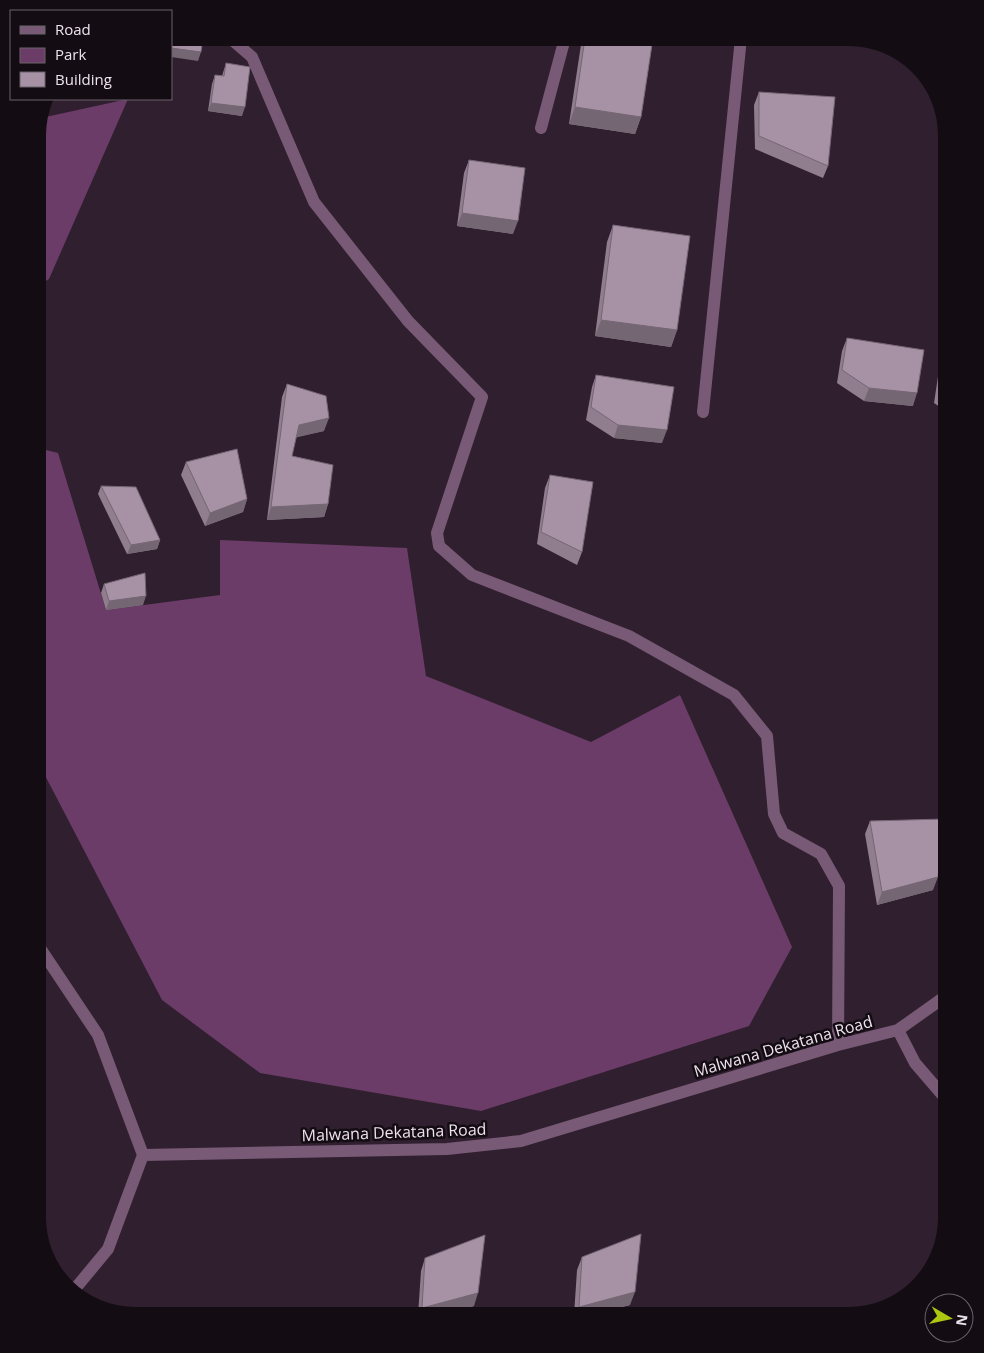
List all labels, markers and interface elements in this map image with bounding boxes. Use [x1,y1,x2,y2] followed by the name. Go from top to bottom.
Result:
[10,10,172,100] legend
[55,19,91,39] text: Road
[55,44,86,64] text: Park
[55,69,112,89] text: Building
[691,1010,875,1082] street label: Malwana Dekatana Road
[301,1118,487,1146] street label: Malwana Dekatana Road
[924,1293,974,1343] north arrow
[952,1313,973,1327] text: N

